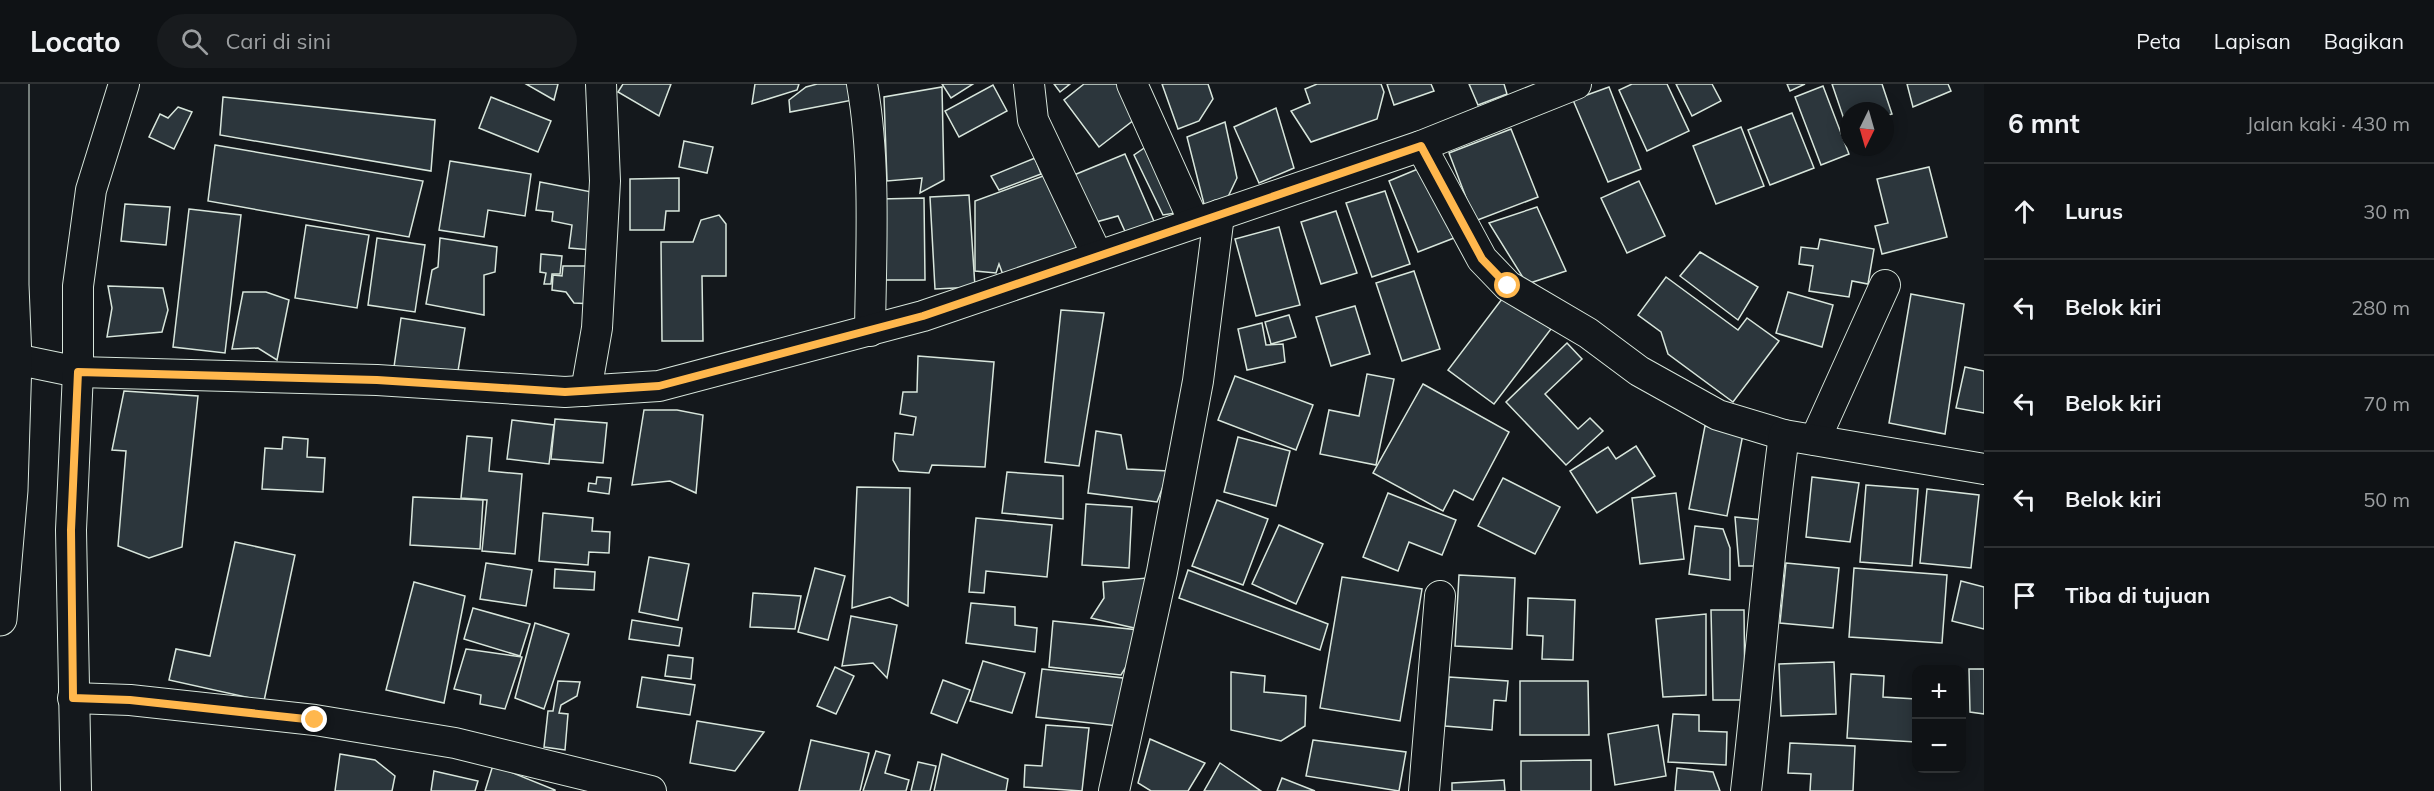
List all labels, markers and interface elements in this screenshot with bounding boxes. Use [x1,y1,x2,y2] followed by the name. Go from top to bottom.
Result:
[157,14,577,68] search box
[30,24,121,59] text: Locato
[178,25,211,58] icon: search
[226,27,331,55] text: Cari di sini
[2136,28,2181,54] text: Peta
[2214,28,2291,54] text: Lapisan
[2324,28,2404,54] text: Bagikan
[1840,102,1894,156] north arrow
[2008,107,2080,140] text: 6 mnt
[2247,111,2410,136] text: Jalan kaki · 430 m
[2008,195,2041,228] icon: ahead
[2065,197,2123,225] text: Lurus
[2363,199,2410,224] text: 30 m
[1494,272,1520,298] route start
[2008,291,2041,324] icon: left
[2065,293,2161,321] text: Belok kiri
[2351,295,2410,320] text: 280 m
[2008,387,2041,420] icon: left
[2065,389,2161,417] text: Belok kiri
[2363,391,2410,416] text: 70 m
[2008,483,2041,516] icon: left
[2065,485,2161,513] text: Belok kiri
[2363,487,2410,512] text: 50 m
[2008,579,2041,612] icon: arrive
[2065,581,2210,609] text: Tiba di tujuan
[1912,665,1966,773] map controls
[1912,665,1966,719] button: +
[301,706,327,732] route end
[1912,719,1966,773] button: −

